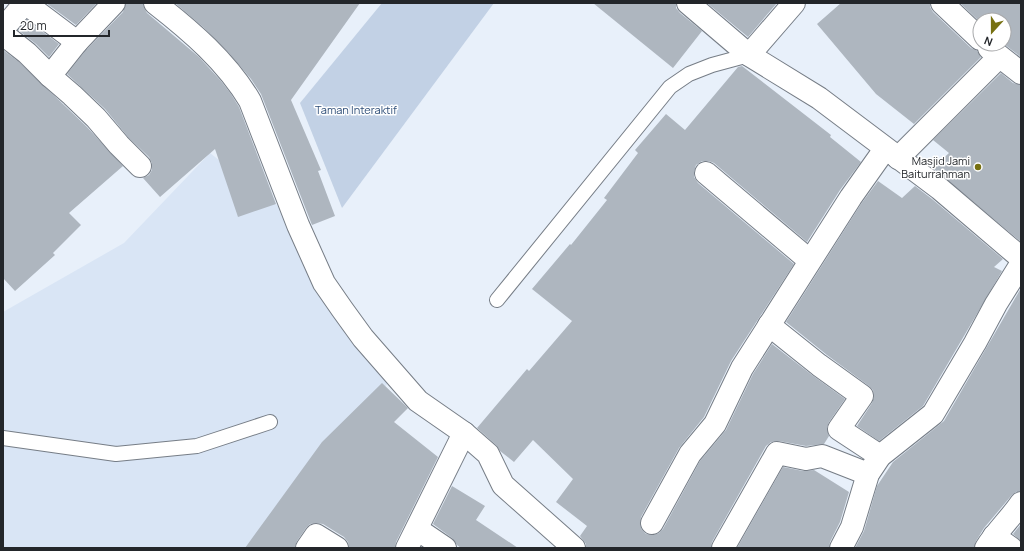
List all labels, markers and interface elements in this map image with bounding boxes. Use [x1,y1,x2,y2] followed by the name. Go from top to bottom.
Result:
[14,12,109,38] scale bar
[972,12,1012,52] north arrow
[20,17,47,34] text: 20 m
[982,33,995,50] text: N
[315,102,397,117] park label: Taman Interaktif
[901,153,970,181] place label: Masjid Jami Baiturrahman
[973,162,983,172] marker: Masjid Jami Baiturrahman

